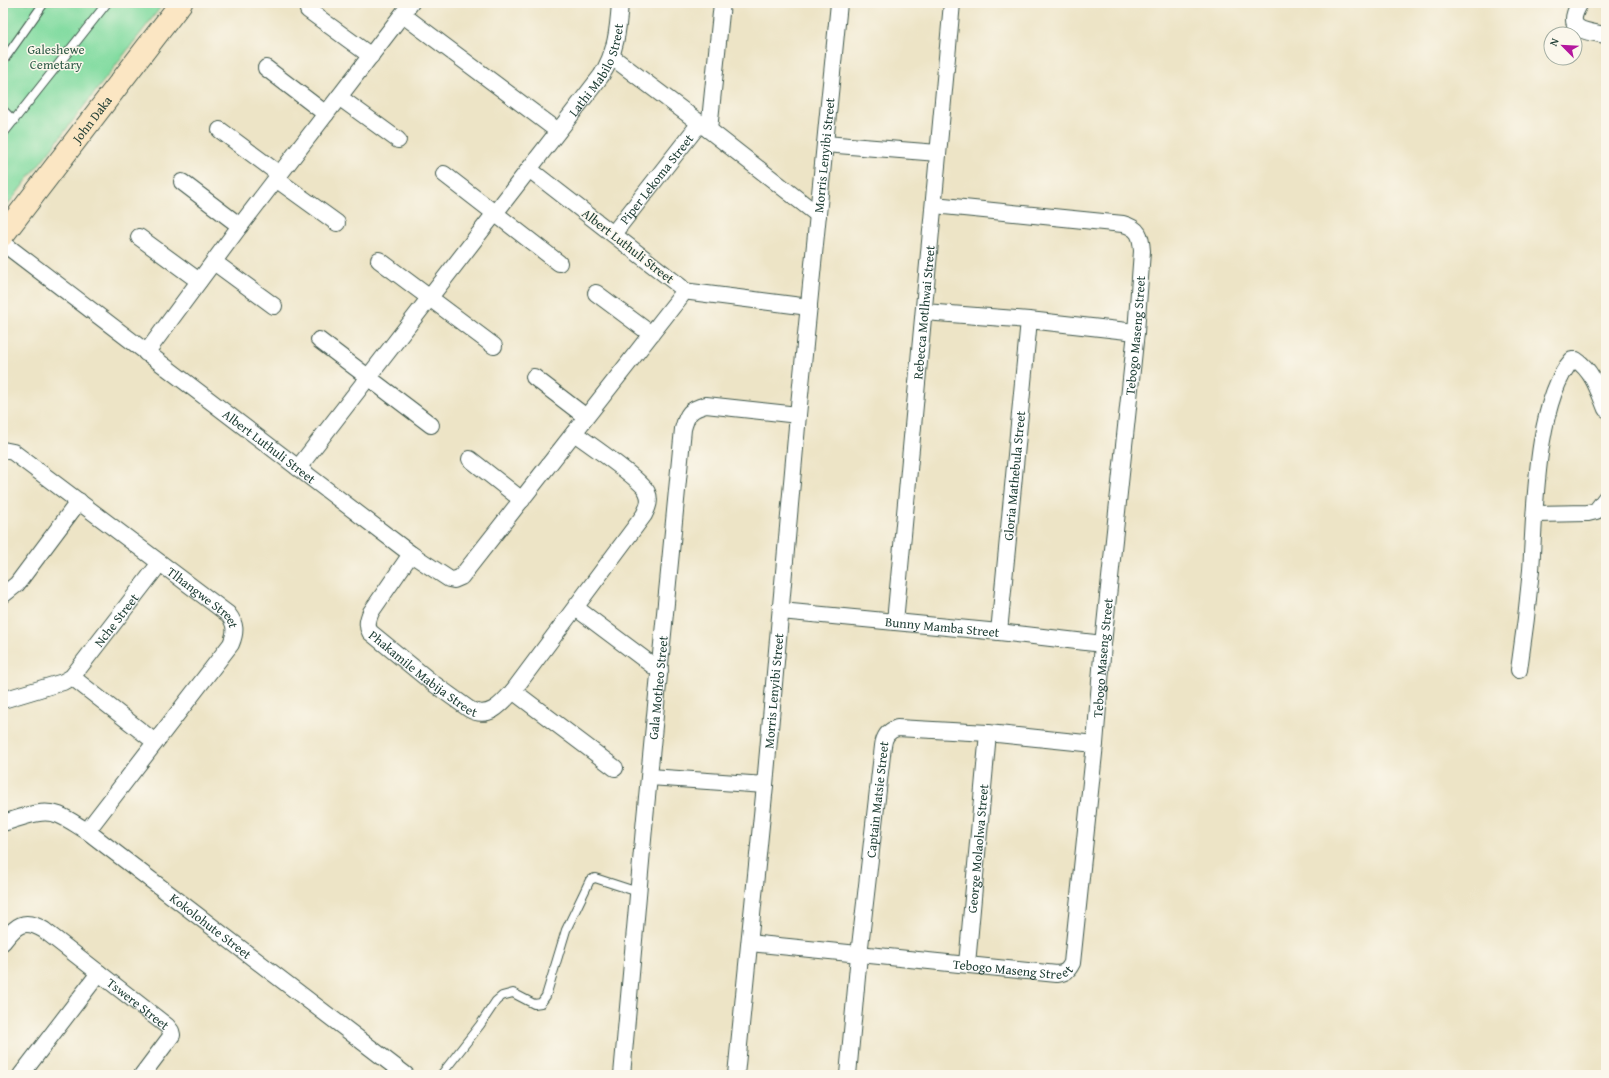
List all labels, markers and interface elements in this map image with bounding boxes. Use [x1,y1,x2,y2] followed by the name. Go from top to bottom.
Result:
[564,22,628,120] street label: Lathi Mabilo Street
[1543,26,1583,66] north arrow
[1545,35,1563,49] text: N
[27,40,85,74] park label: Galeshewe Cemetary
[66,91,117,148] street label: John Daka
[809,96,839,214] street label: Morris Lenyibi Street
[615,129,698,228] street label: Piper Lekoma Street
[578,204,679,288] street label: Albert Luthuli Street
[908,244,939,380] street label: Rebecca Motlhwai Street
[1120,275,1150,396] street label: Tebogo Maseng Street
[219,404,320,488] street label: Albert Luthuli Street
[998,410,1030,541] street label: Gloria Mathebula Street
[163,562,244,630] street label: Tlhangwe Street
[89,589,143,651] street label: Nche Street
[1088,597,1117,718] street label: Tebogo Maseng Street
[884,612,1001,642] street label: Bunny Mamba Street
[365,625,480,722] street label: Phakamile Mabija Street
[759,632,788,749] street label: Morris Lenyibi Street
[643,634,672,740] street label: Gala Motheo Street
[861,739,893,859] street label: Captain Matsie Street
[962,783,993,914] street label: George Molaolwa Street
[166,888,256,964] street label: Kokolohute Street
[952,954,1078,984] street label: Tebogo Maseng Street
[103,973,174,1034] street label: Tswere Street

